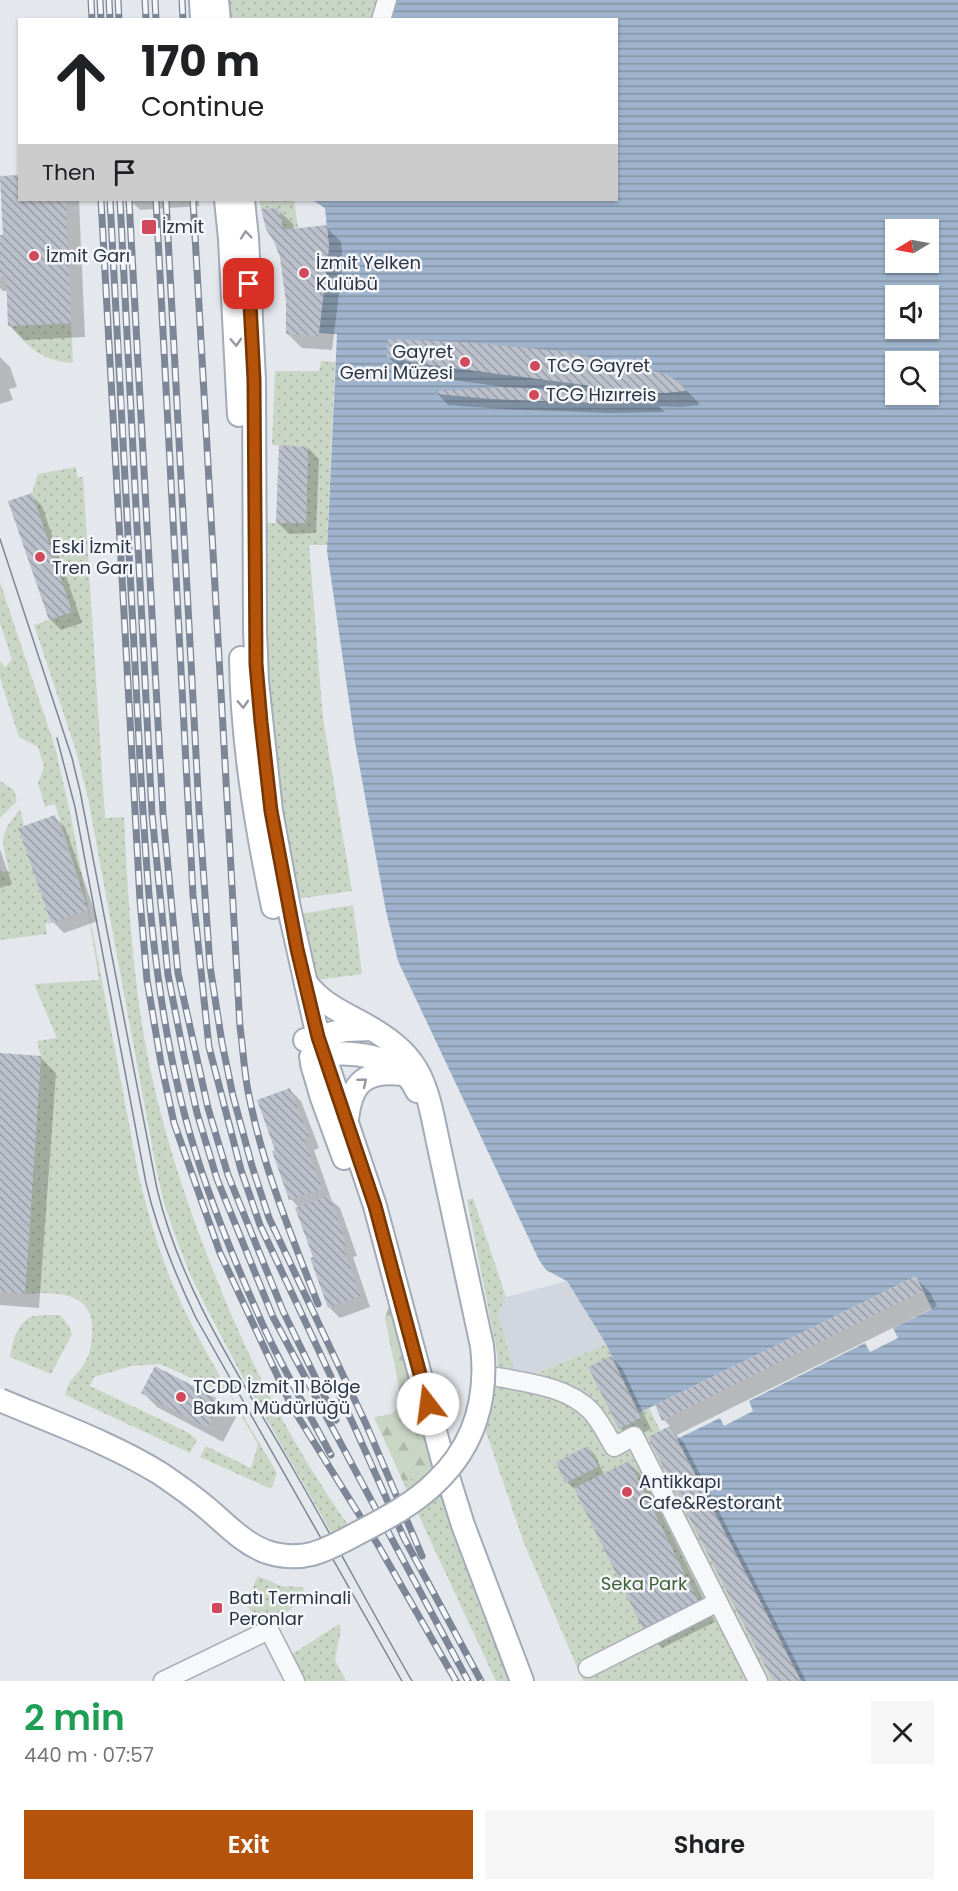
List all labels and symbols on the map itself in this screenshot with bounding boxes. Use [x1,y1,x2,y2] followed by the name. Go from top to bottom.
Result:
[162,214,204,239] place label: İzmit
[140,218,158,236] marker: İzmit
[885,219,939,273] north arrow
[240,230,253,239] one-way arrow
[46,243,130,268] place label: İzmit Garı
[27,249,41,263] marker: İzmit Garı
[316,250,421,296] place label: İzmit Yelken Kulübü
[223,258,274,309] pin
[297,266,311,280] marker: İzmit Yelken Kulübü
[229,337,242,346] one-way arrow
[340,339,453,385] place label: Gayret Gemi Müzesi
[547,353,650,378] place label: TCG Gayret
[458,355,472,369] marker: Gayret Gemi Müzesi
[528,359,542,373] marker: TCG Gayret
[546,382,656,407] place label: TCG Hızırreis
[527,388,541,402] marker: TCG Hızırreis
[52,534,133,580] place label: Eski İzmit Tren Garı
[33,550,47,564] marker: Eski İzmit Tren Garı
[236,700,249,709] one-way arrow
[356,1079,367,1090] one-way arrow
[396,1372,460,1436] position arrow
[193,1374,360,1420] place label: TCDD İzmit 11 Bölge Bakım Müdürlüğü
[174,1390,188,1404] marker: TCDD İzmit 11 Bölge Bakım Müdürlüğü
[639,1469,782,1515] place label: Antikkapı Cafe&Restorant
[620,1485,634,1499] marker: Antikkapı Cafe&Restorant
[601,1571,688,1596] park label: Seka Park
[229,1585,351,1631] place label: Batı Terminali Peronlar
[210,1601,224,1615] marker: Batı Terminali Peronlar

